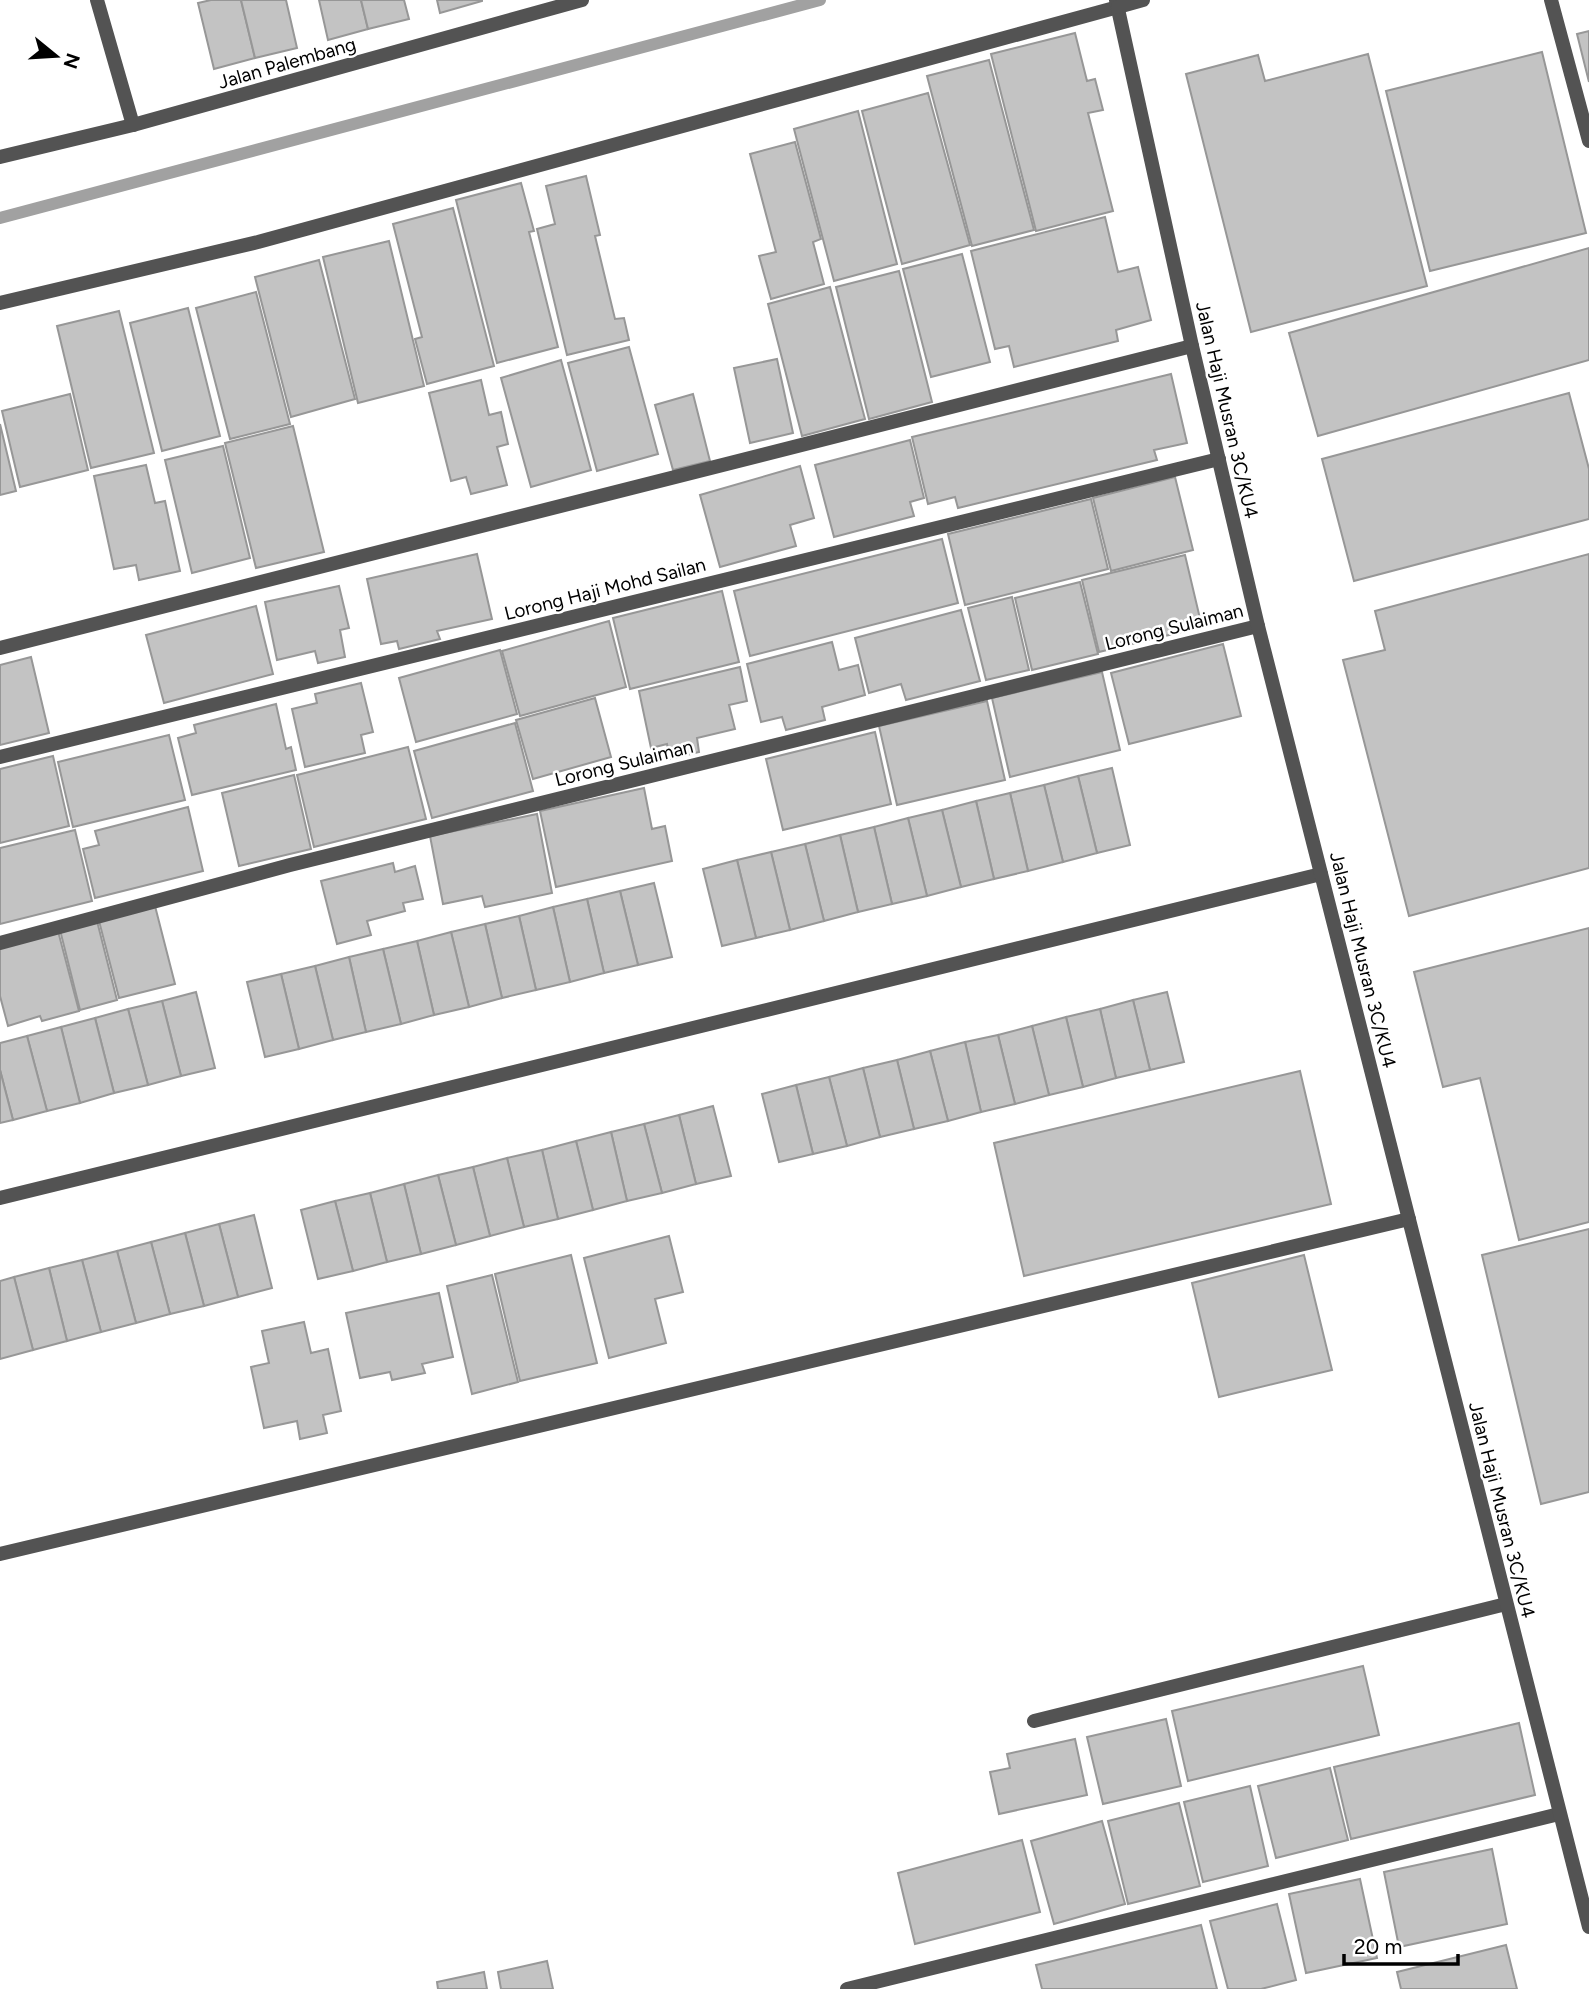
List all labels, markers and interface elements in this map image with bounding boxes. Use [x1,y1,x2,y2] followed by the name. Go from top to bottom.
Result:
[21,21,91,91] north arrow
[215,32,359,94] street label: Jalan Palembang
[58,51,85,72] text: N
[1191,299,1263,521] street label: Jalan Haji Musran 3C/KU4
[502,553,708,625] street label: Lorong Haji Mohd Sailan
[1102,599,1246,655] street label: Lorong Sulaiman
[552,735,696,791] street label: Lorong Sulaiman
[1325,850,1401,1071] street label: Jalan Haji Musran 3C/KU4
[1464,1400,1540,1621] street label: Jalan Haji Musran 3C/KU4
[1344,1923,1458,1967] scale bar
[1354,1934,1402,1959] text: 20 m

